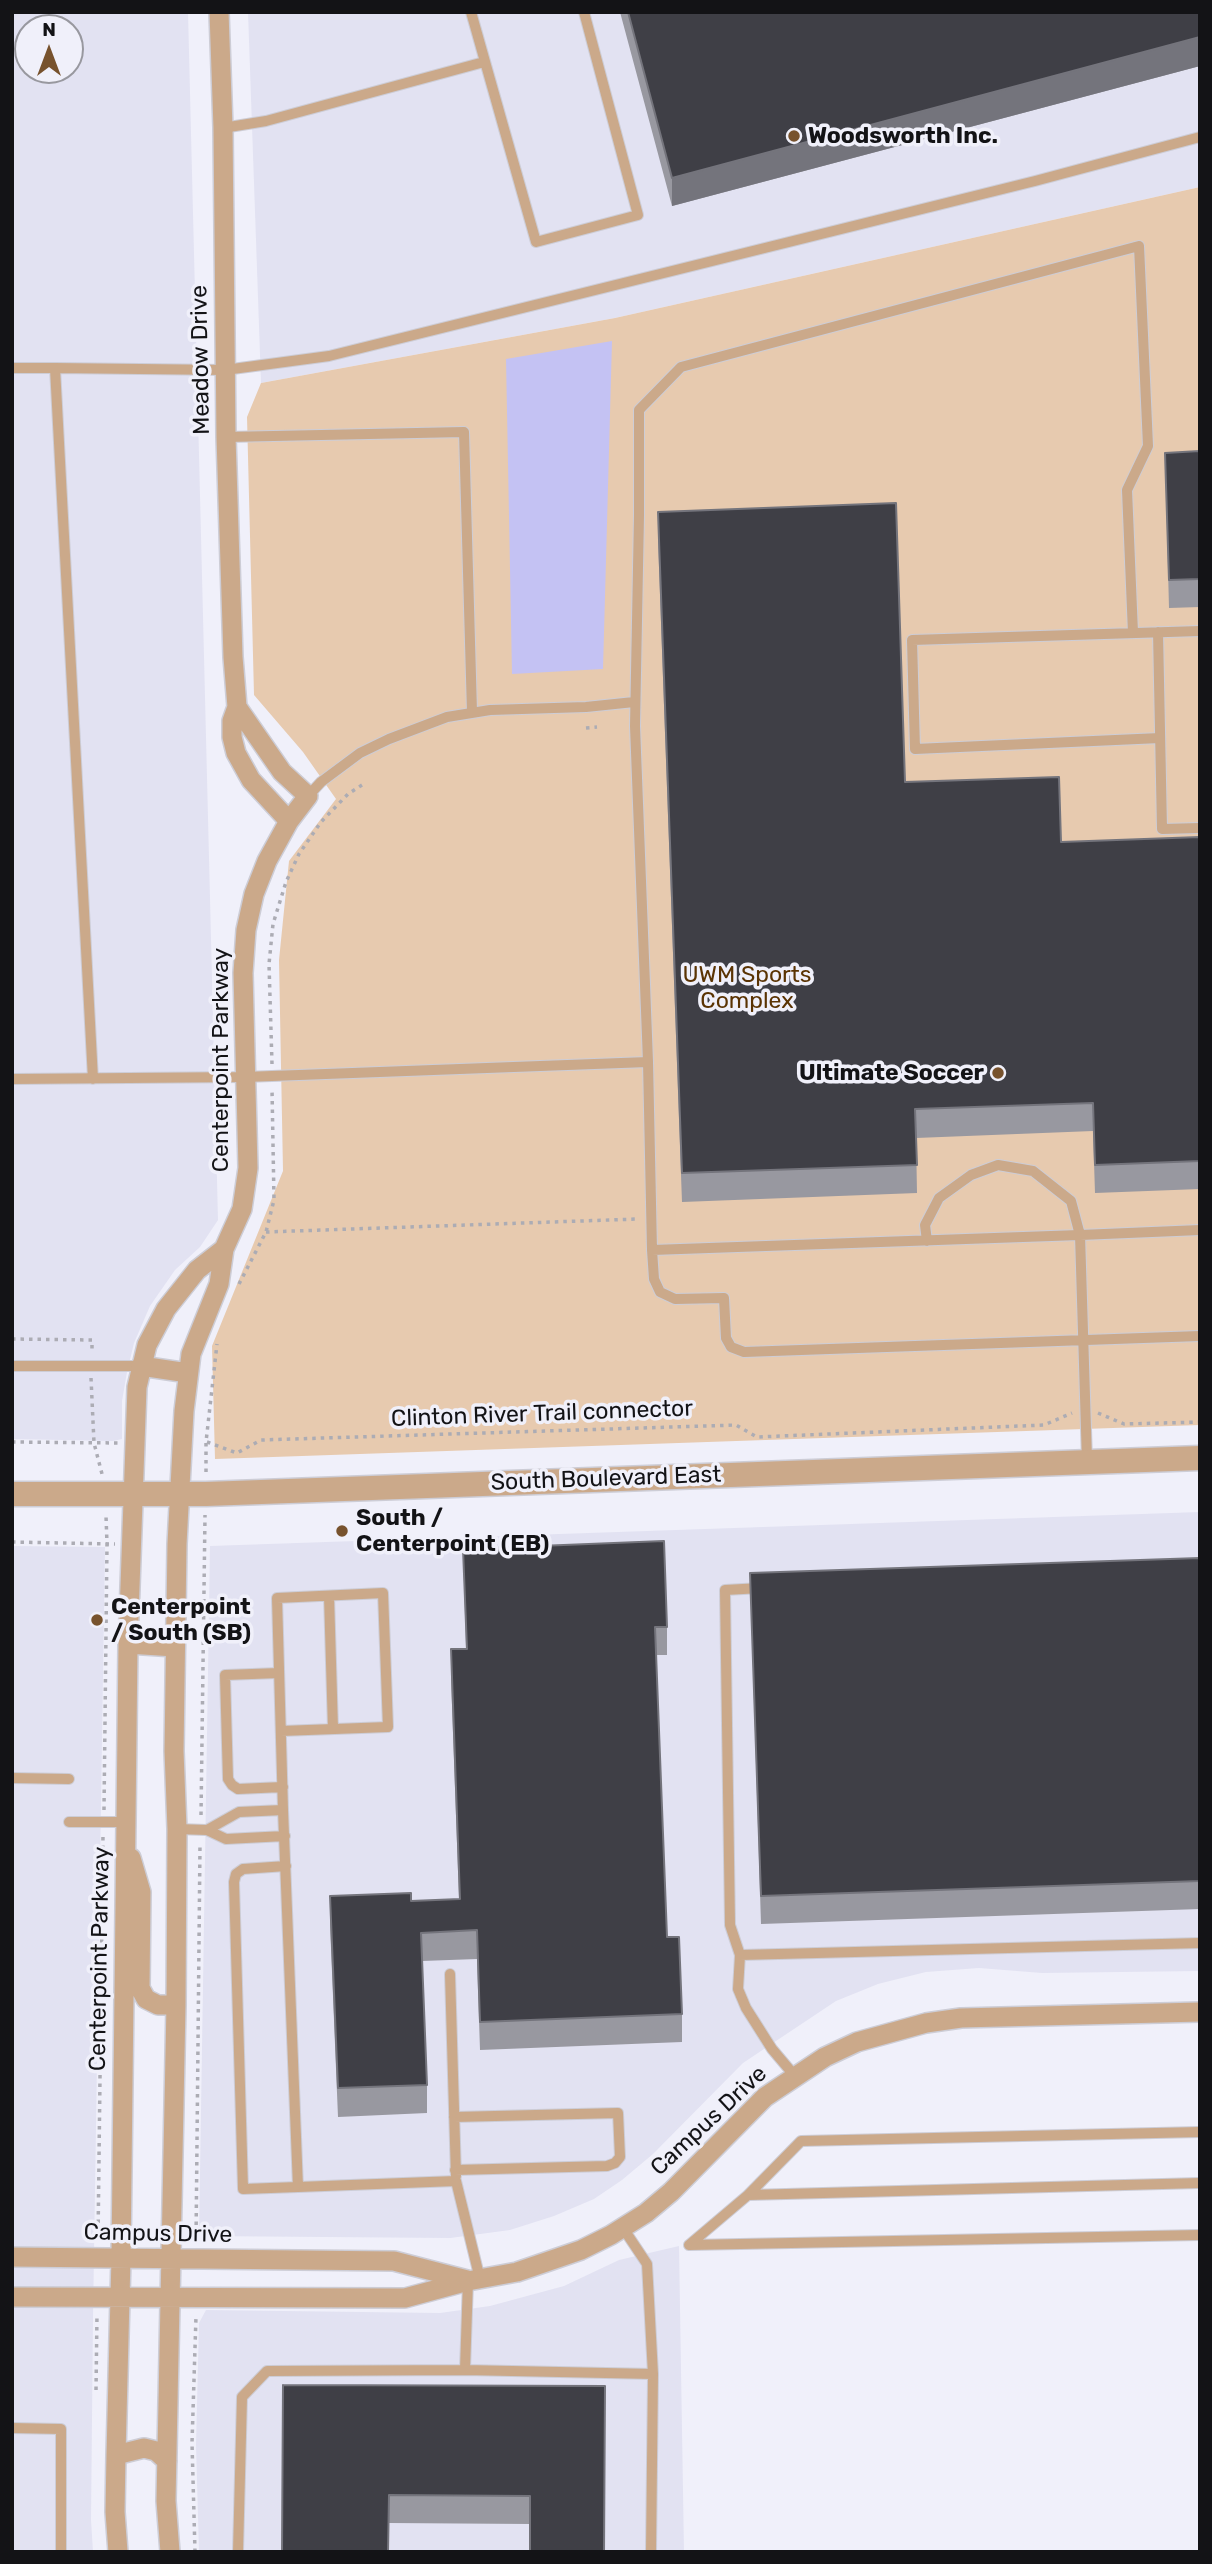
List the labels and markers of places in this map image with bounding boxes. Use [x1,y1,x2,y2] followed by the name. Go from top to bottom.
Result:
[808,122,998,150] place label: Woodsworth Inc.
[786,128,802,144] marker: Woodsworth Inc.
[799,1059,984,1087] place label: Ultimate Soccer
[990,1065,1006,1081] marker: Ultimate Soccer
[356,1504,549,1558] place label: South / Centerpoint (EB)
[334,1523,350,1539] marker: South / Centerpoint (EB)
[111,1593,251,1647] place label: Centerpoint / South (SB)
[89,1612,105,1628] marker: Centerpoint / South (SB)

